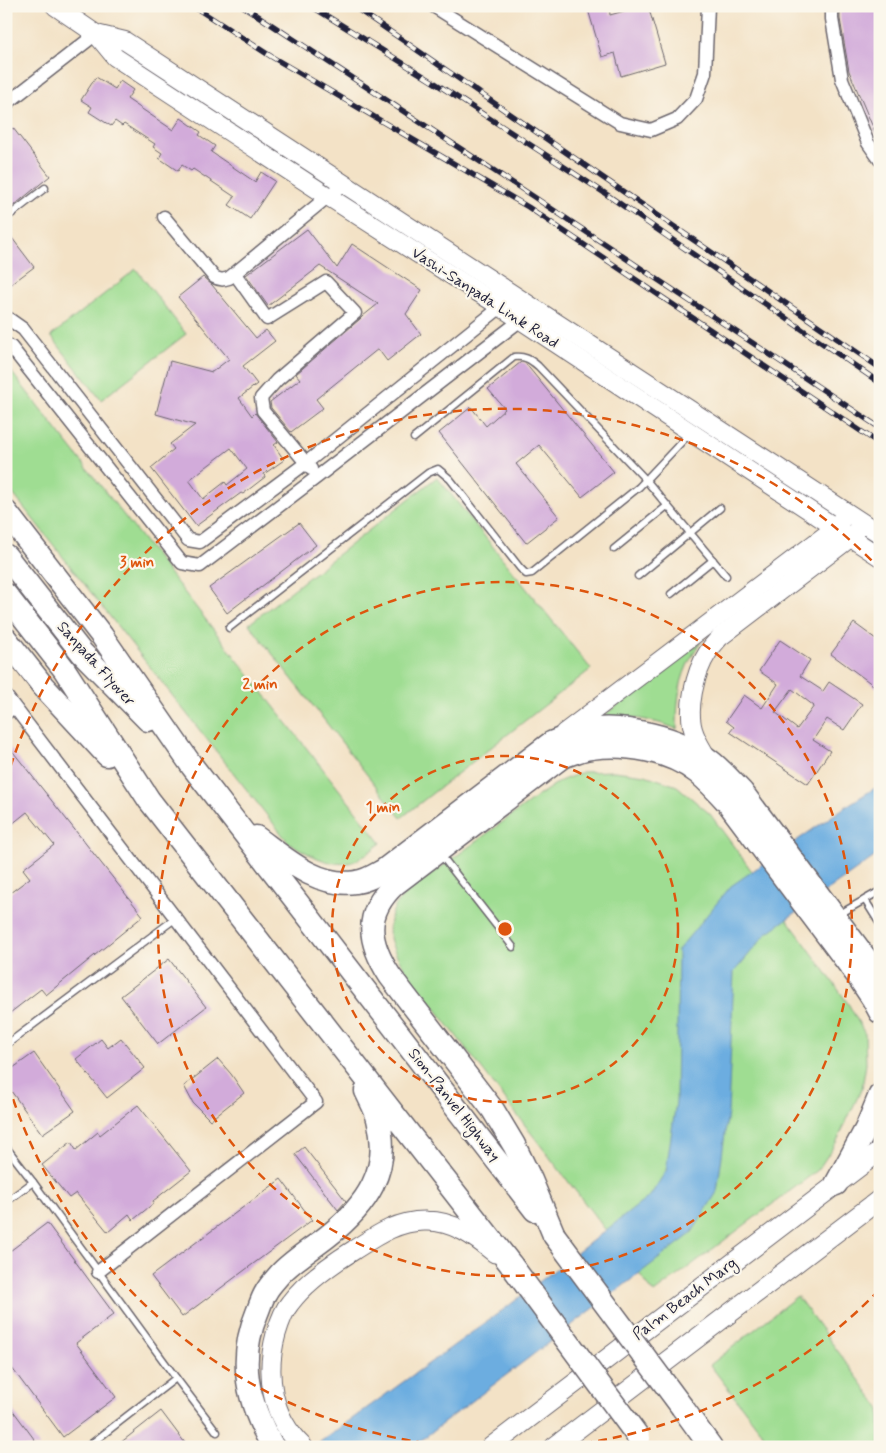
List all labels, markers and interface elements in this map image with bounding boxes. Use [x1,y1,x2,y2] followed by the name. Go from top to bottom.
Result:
[407,242,563,354] street label: Vashi-Sanpada Link Road
[120,553,154,573] text: 3 min
[52,617,140,711] street label: Sanpada Flyover
[242,675,278,695] text: 2 min
[366,798,400,818] text: 1 min
[496,920,514,938] centre of rings
[402,1044,505,1167] street label: Sion-Panvel Highway
[629,1253,742,1346] street label: Palm Beach Marg

